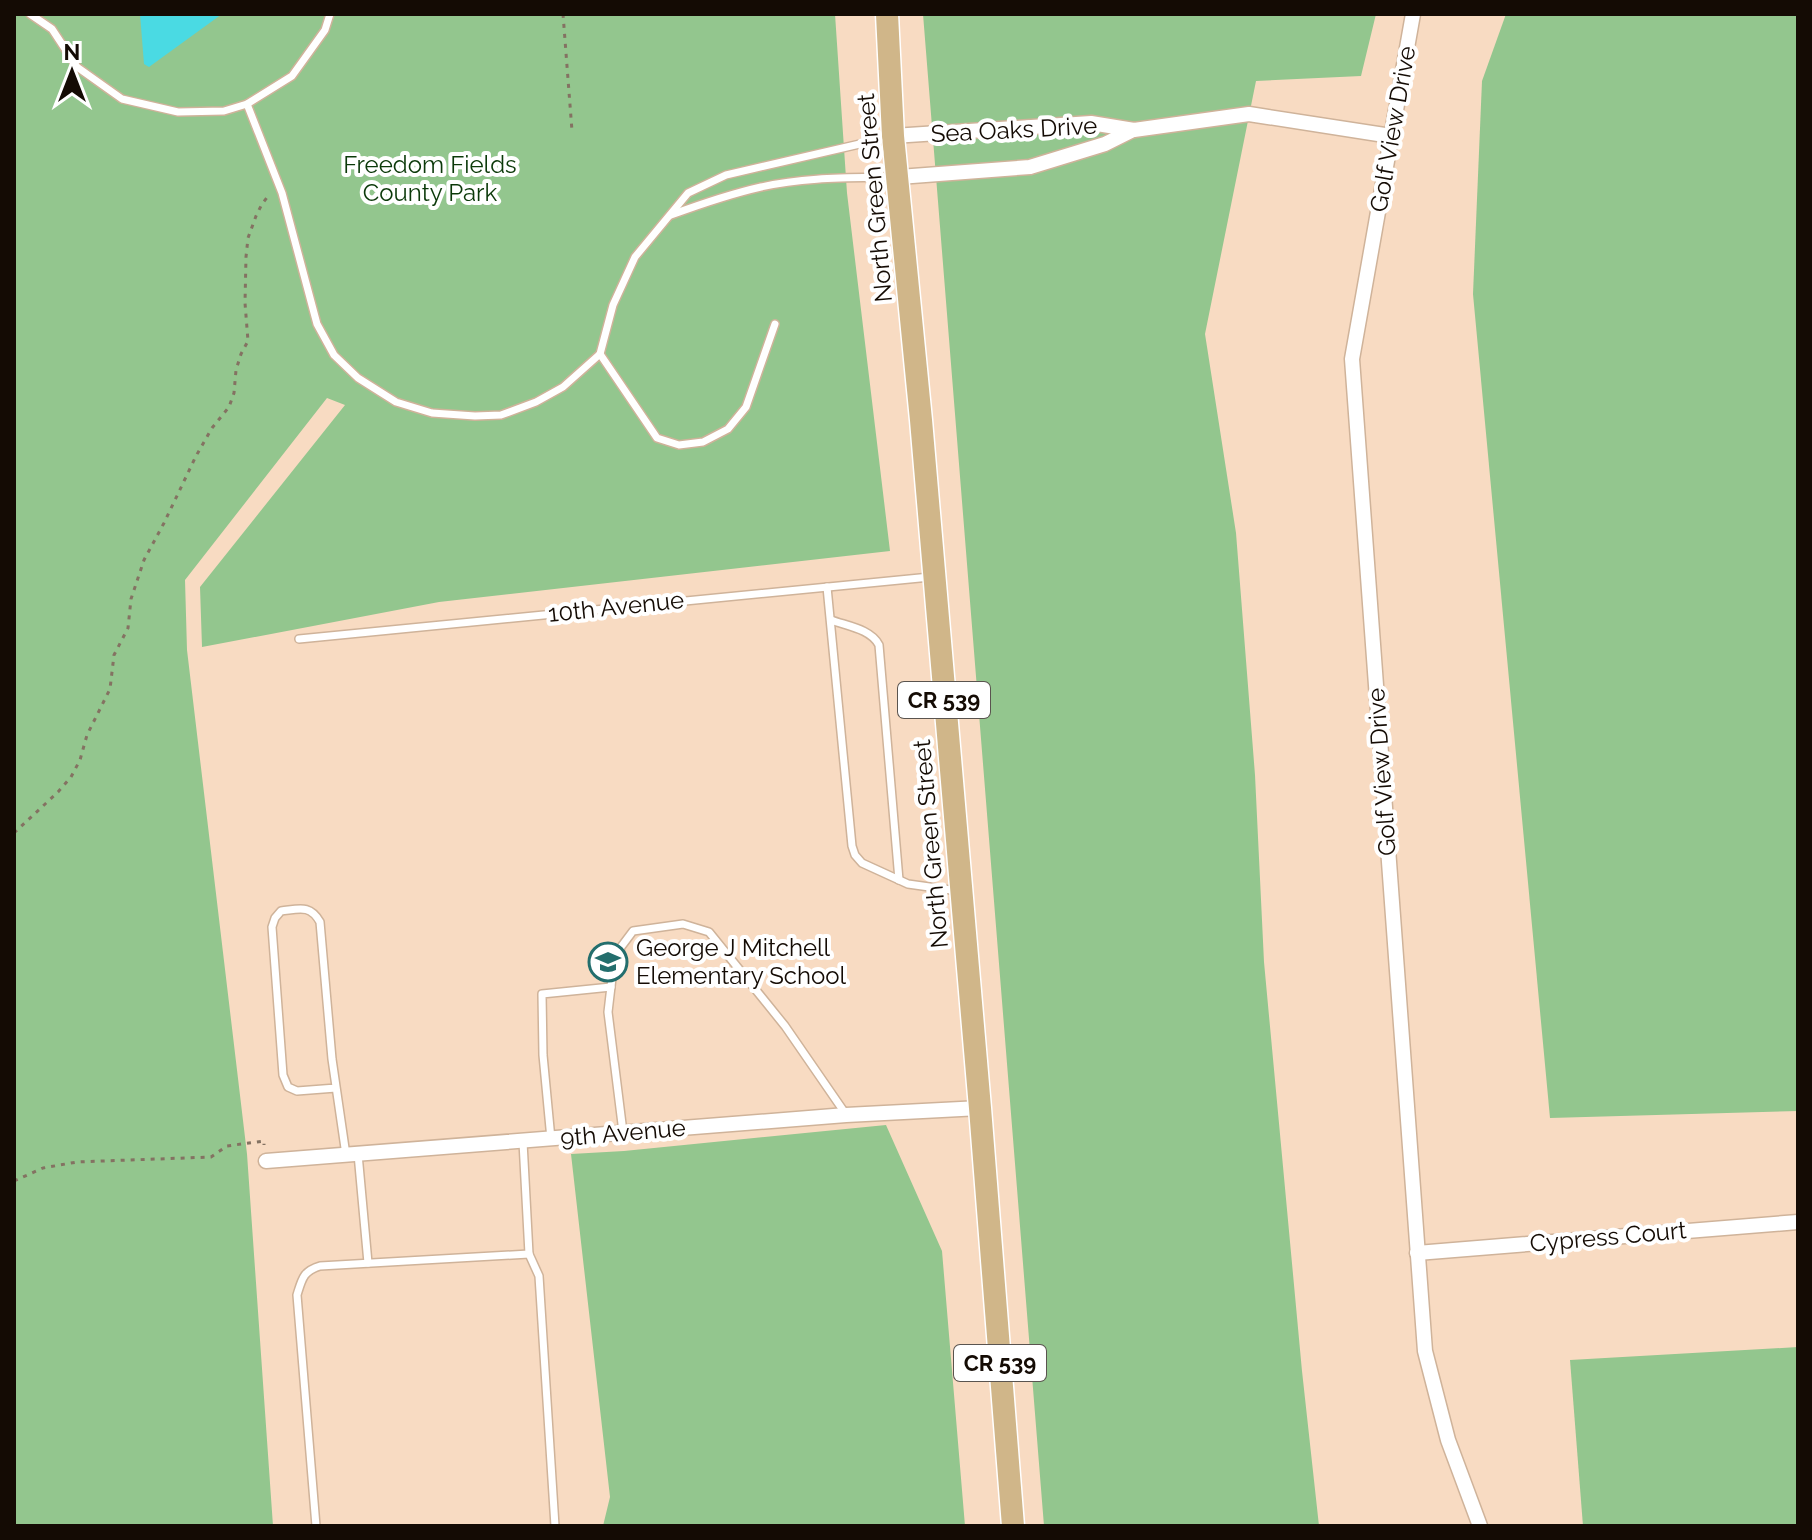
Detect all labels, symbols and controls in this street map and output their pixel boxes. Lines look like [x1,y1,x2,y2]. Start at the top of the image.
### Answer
north arrow [32,32,112,112]
text: N [64,39,80,65]
street label: Golf View Drive [1364,44,1421,214]
street label: North Green Street [851,93,898,304]
street label: Sea Oaks Drive [930,111,1098,148]
park label: Freedom Fields County Park [343,150,517,207]
street label: 10th Avenue [547,585,685,628]
road number: CR 539 [898,682,990,718]
street label: Golf View Drive [1361,687,1402,857]
street label: North Green Street [907,739,954,950]
place label: George J Mitchell Elementary School [636,933,847,990]
school or university icon: George J Mitchell Elementary School [587,941,629,983]
street label: 9th Avenue [559,1113,687,1152]
street label: Cypress Court [1528,1215,1688,1258]
road number: CR 539 [954,1345,1046,1381]

